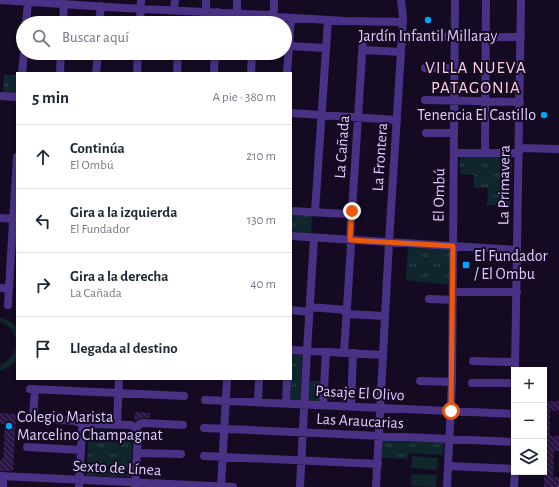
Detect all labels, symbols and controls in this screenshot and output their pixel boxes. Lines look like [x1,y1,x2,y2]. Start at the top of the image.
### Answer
marker: Jardín Infantil Millaray [423,15,433,25]
search box [16,16,292,60]
icon: search [30,27,52,49]
place label: Jardín Infantil Millaray [359,28,498,45]
text: Buscar aquí [62,30,129,45]
district label: VILLA NUEVA PATAGONIA [425,59,527,96]
text: 5 min [32,89,69,106]
text: A pie · 380 m [212,91,276,104]
place label: Tenencia El Castillo [417,107,536,123]
marker: Tenencia El Castillo [539,110,549,120]
street label: La Cañada [332,115,352,179]
street label: La Frontera [370,122,390,192]
text: Continúa [70,141,125,156]
street label: La Primavera [495,145,513,225]
icon: ahead [32,146,54,168]
text: 210 m [246,150,276,163]
text: El Ombú [70,159,114,172]
street label: El Ombú [431,168,447,222]
route end [343,202,361,220]
text: Gira a la izquierda [70,205,177,220]
icon: left [32,210,54,232]
text: 130 m [247,214,276,227]
text: El Fundador [70,223,130,236]
place label: El Fundador / El Ombu [474,248,548,282]
marker: El Fundador / El Ombu [461,260,471,270]
text: Gira a la derecha [70,269,169,284]
icon: right [32,274,54,296]
text: 40 m [250,278,276,291]
text: La Cañada [70,287,122,300]
icon: arrive [32,338,54,360]
text: Llegada al destino [70,341,178,356]
map controls [511,367,547,475]
button: + [511,367,547,403]
street label: Pasaje El Olivo [315,383,405,404]
route start [442,402,460,420]
button: − [511,403,547,439]
place label: Colegio Marista Marcelino Champagnat [17,409,163,443]
street label: Las Araucarias [316,411,404,431]
marker: Colegio Marista Marcelino Champagnat [4,421,14,431]
button: layers [511,439,547,475]
street label: Sexto de Línea [72,458,162,478]

